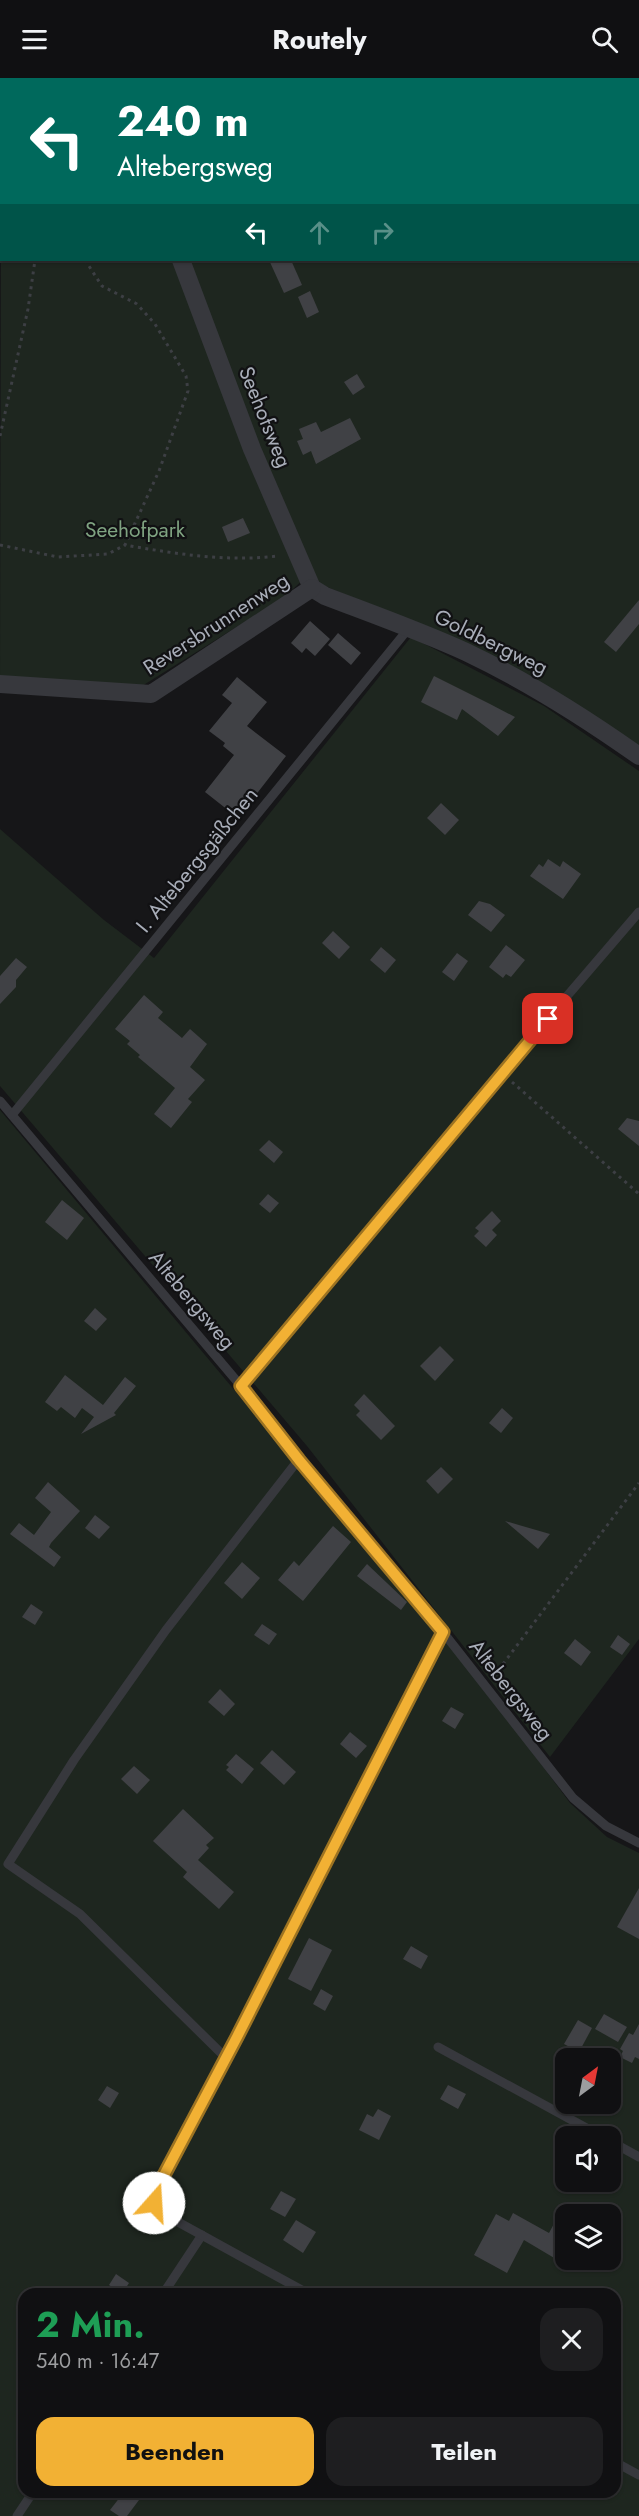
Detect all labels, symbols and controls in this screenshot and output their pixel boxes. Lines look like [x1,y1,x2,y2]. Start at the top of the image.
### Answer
text: Routely [272,20,367,59]
icon: menu [18,23,51,56]
icon: search [588,23,621,56]
text: 240 m [117,91,249,152]
icon: left [18,102,96,180]
text: Altebergsweg [117,147,273,186]
icon: left [240,216,273,249]
icon: ahead [303,216,336,249]
icon: right [366,216,399,249]
street label: Seehofsweg [231,362,299,472]
park label: Seehofpark [85,515,186,545]
street label: Reversbrunnenweg [137,566,295,682]
street label: Goldbergweg [429,602,553,682]
street label: I. Altebergsgäßchen [129,781,265,939]
pin [522,993,573,1044]
icon: arrive [531,1002,564,1035]
street label: Altebergsweg [142,1244,242,1356]
street label: Altebergsweg [462,1633,560,1747]
north arrow [555,2048,621,2114]
map controls [555,2048,621,2270]
button: sound [555,2126,621,2192]
position arrow [122,2171,186,2235]
button: layers [555,2204,621,2270]
text: 2 Min. [36,2298,145,2350]
button: close [540,2308,603,2371]
text: 540 m · 16:47 [36,2347,159,2376]
button: Beenden [36,2417,314,2486]
button: Teilen [326,2417,603,2486]

